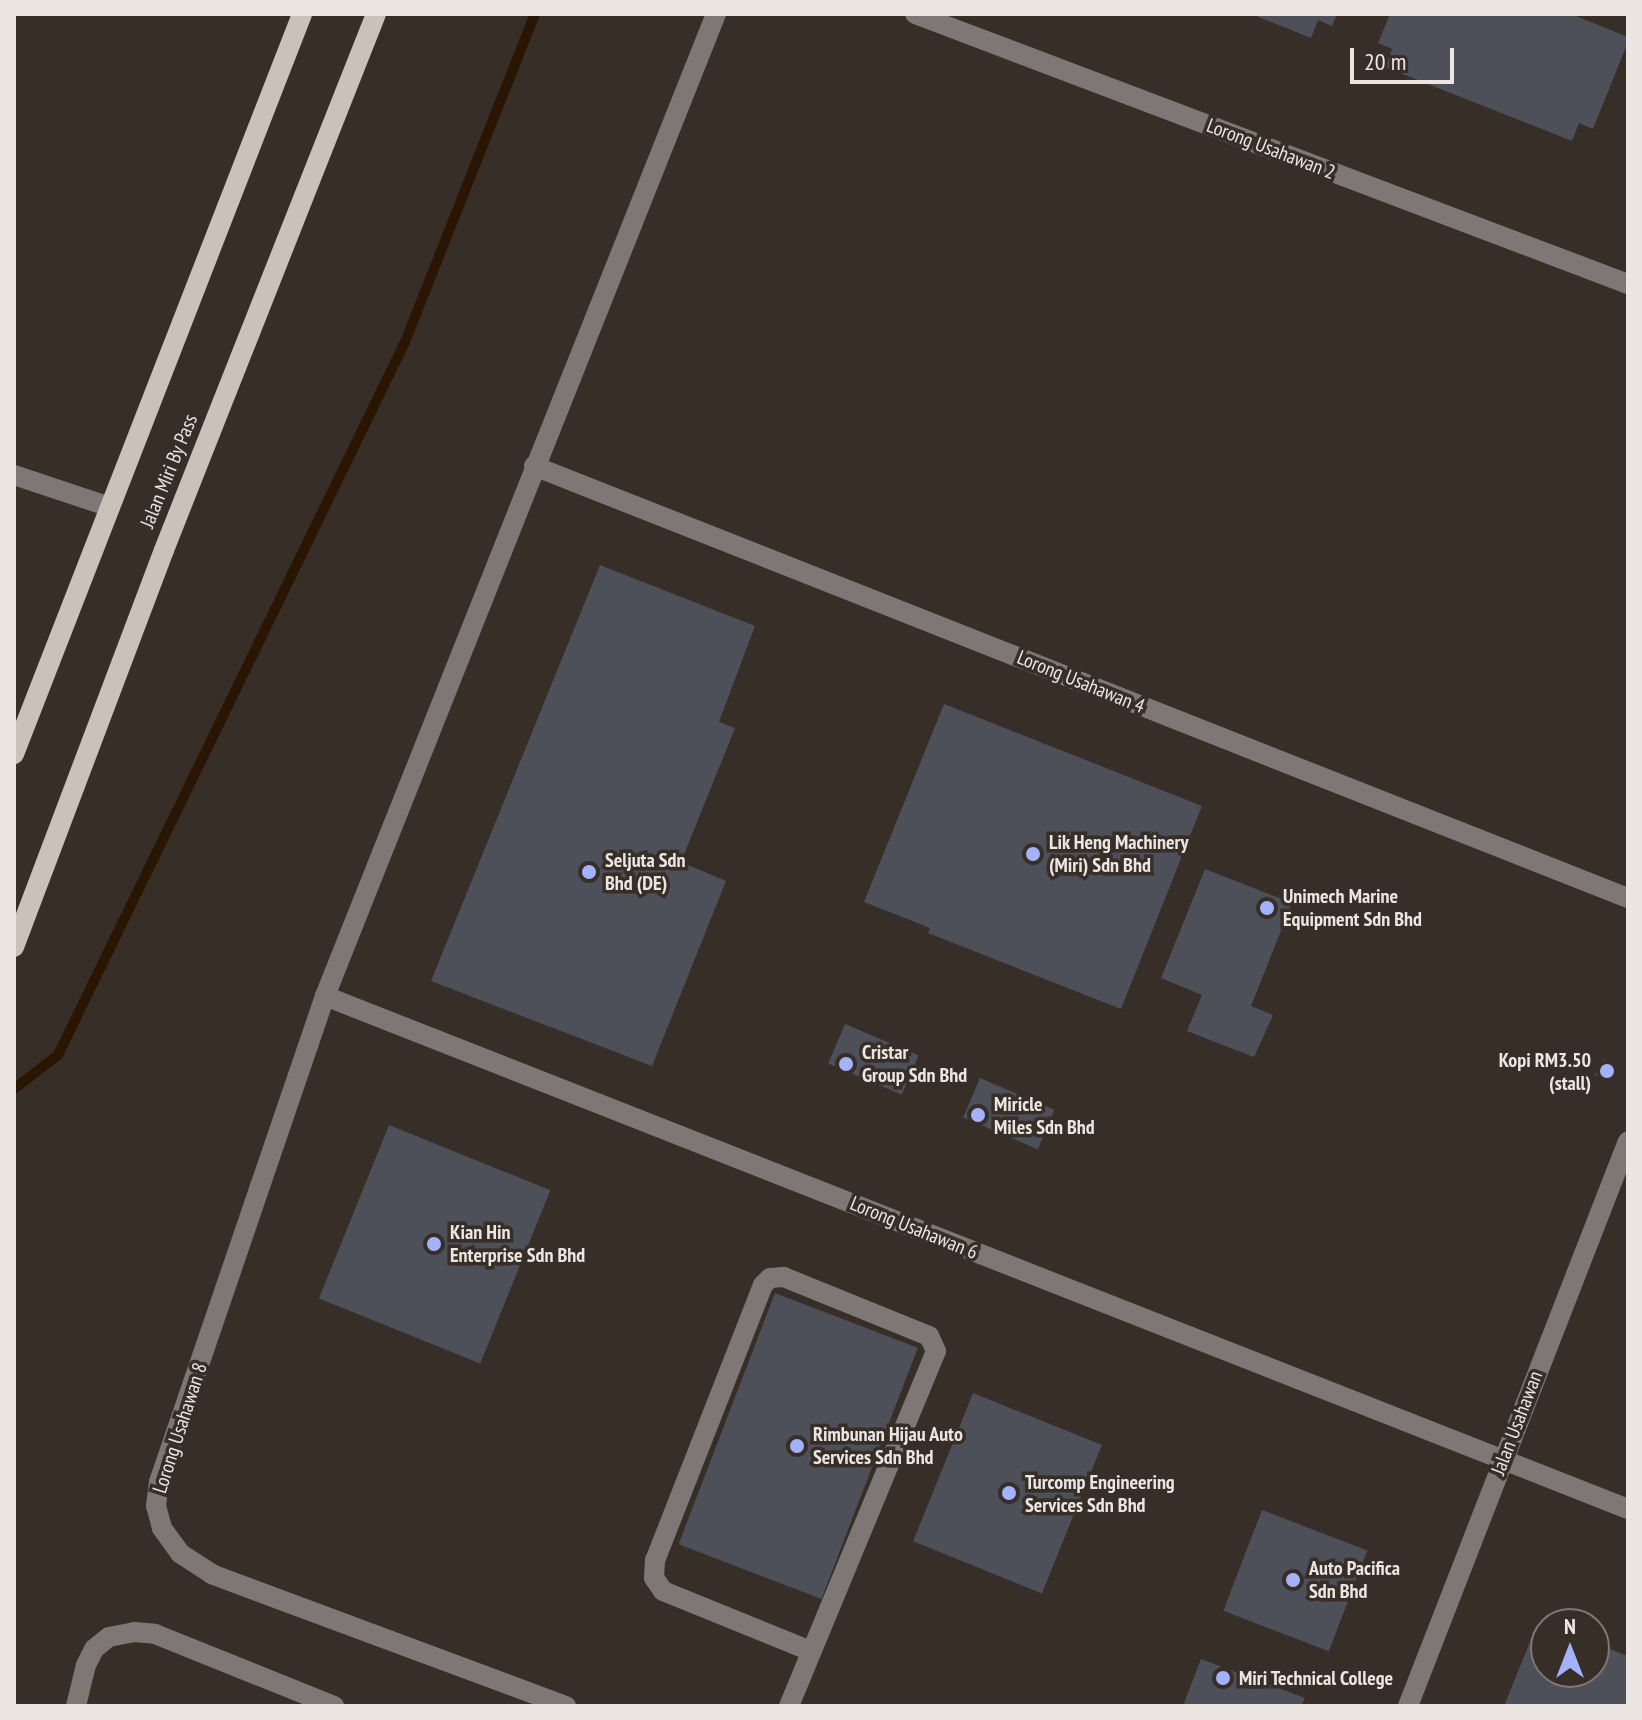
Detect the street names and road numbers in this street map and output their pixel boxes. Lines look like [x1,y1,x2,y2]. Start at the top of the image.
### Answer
street label: Lorong Usahawan 2 [1203,113,1339,185]
street label: Jalan Miri By Pass [135,410,203,532]
street label: Lorong Usahawan 4 [1014,645,1148,719]
street label: Lorong Usahawan 6 [847,1191,981,1265]
street label: Lorong Usahawan 8 [148,1360,212,1496]
street label: Jalan Usahawan [1486,1368,1548,1478]

